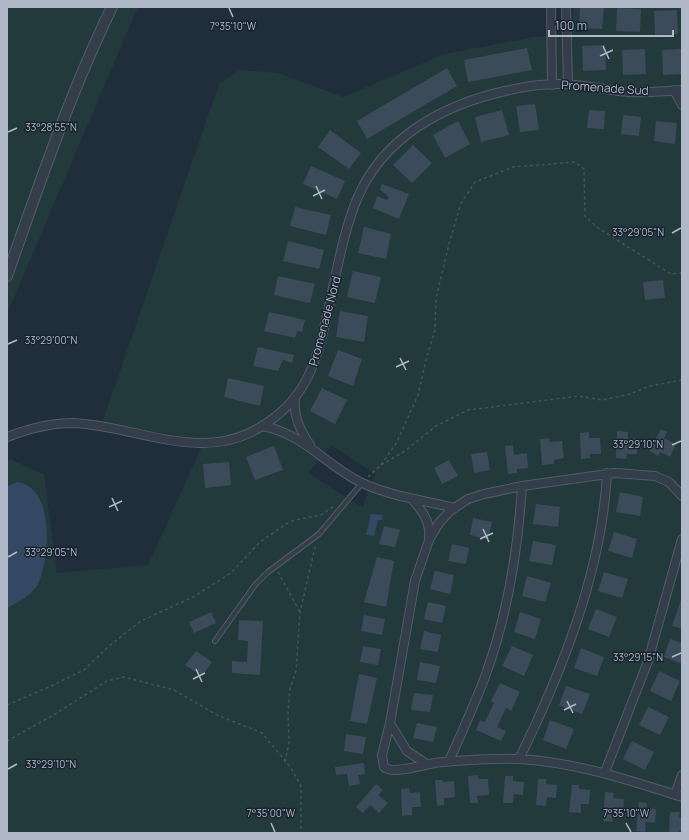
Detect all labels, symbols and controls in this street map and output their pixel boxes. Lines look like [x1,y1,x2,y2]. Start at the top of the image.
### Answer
scale bar [549,12,673,38]
text: 100 m [555,17,587,34]
text: 7°35'10"W [210,19,257,33]
street label: Promenade Sud [561,76,649,99]
text: 33°28'55"N [25,120,77,134]
text: 33°29'05"N [612,225,664,239]
street label: Promenade Nord [304,274,345,368]
text: 33°29'00"N [25,333,77,347]
text: 33°29'10"N [613,437,663,451]
text: 33°29'05"N [25,545,77,559]
text: 33°29'15"N [613,650,663,664]
text: 33°29'10"N [26,757,76,771]
text: 7°35'00"W [247,806,296,820]
text: 7°35'10"W [603,806,650,820]

